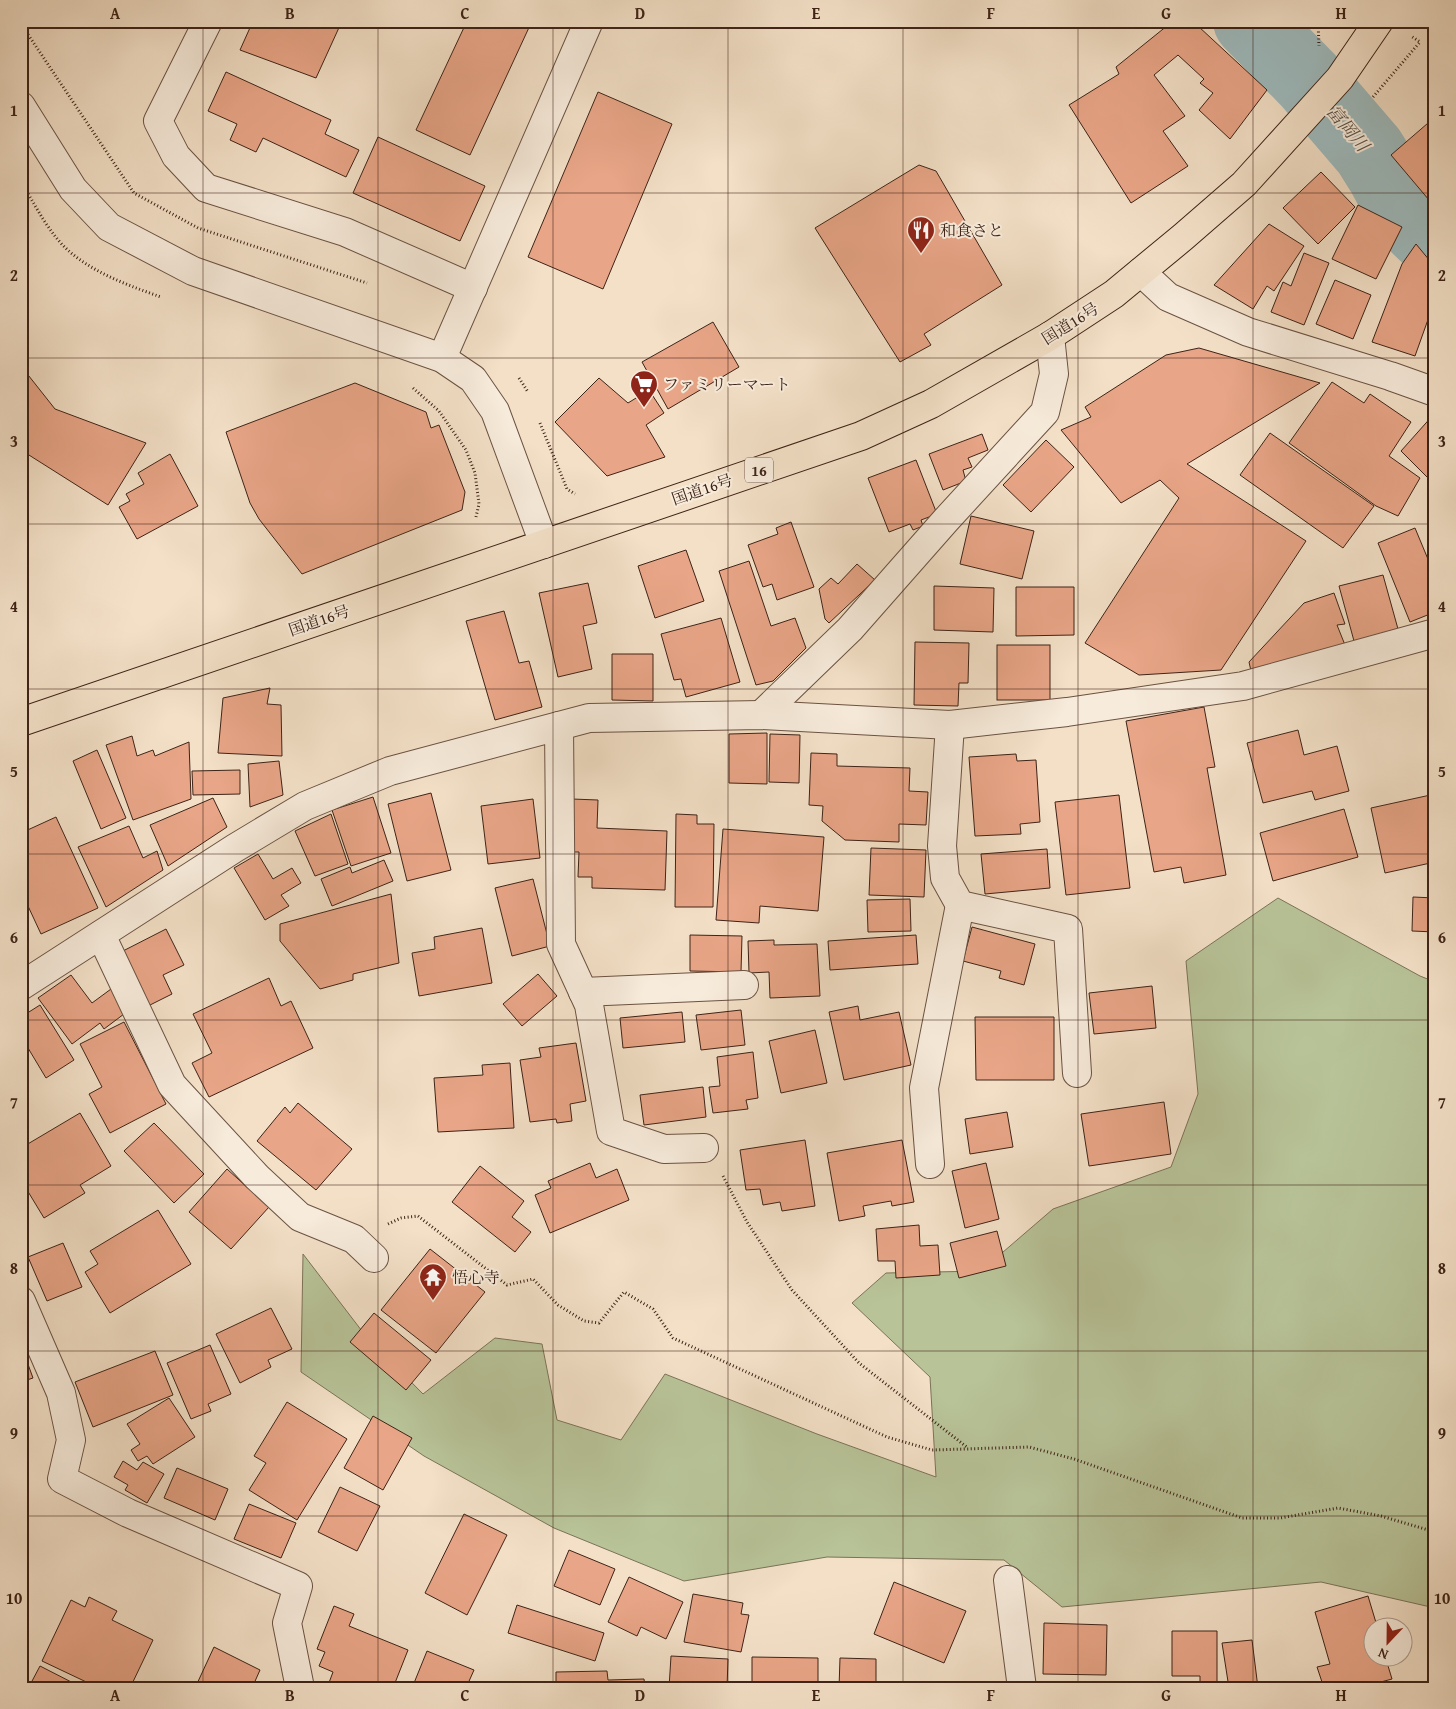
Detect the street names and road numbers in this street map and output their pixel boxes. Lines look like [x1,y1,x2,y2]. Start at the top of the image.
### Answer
street label: 国道16号 [1037,296,1103,350]
road number: 16 [745,458,773,482]
street label: 国道16号 [668,467,736,511]
street label: 国道16号 [285,598,353,642]

